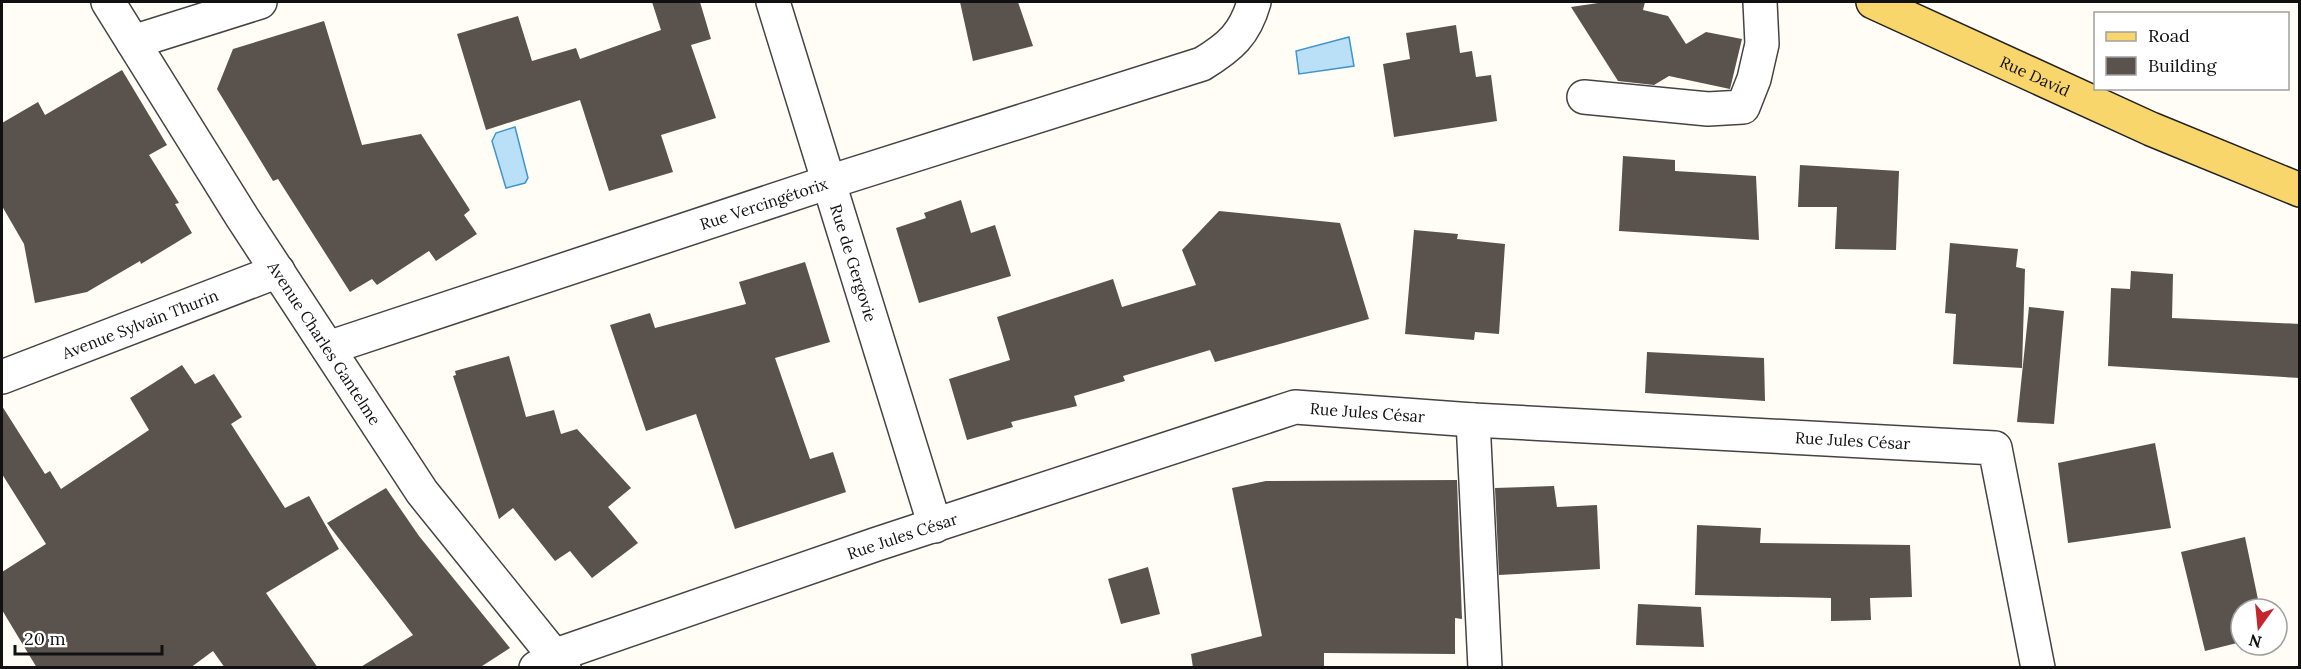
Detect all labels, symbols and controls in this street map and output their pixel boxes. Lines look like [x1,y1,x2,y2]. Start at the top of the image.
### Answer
legend [2094,12,2289,90]
text: Road [2148,24,2190,47]
street label: Rue David [1997,51,2073,101]
text: Building [2148,54,2218,77]
street label: Rue Vercingétorix [697,173,831,234]
street label: Rue de Gergovie [826,202,881,324]
street label: Avenue Charles Gantelme [263,257,385,429]
street label: Avenue Sylvain Thurin [58,285,221,363]
street label: Rue Jules César [1309,398,1426,426]
street label: Rue Jules César [1795,427,1911,453]
street label: Rue Jules César [844,508,960,564]
north arrow [2229,597,2289,657]
scale bar [15,618,162,656]
text: 20 m [24,627,66,650]
text: N [2247,630,2264,653]

